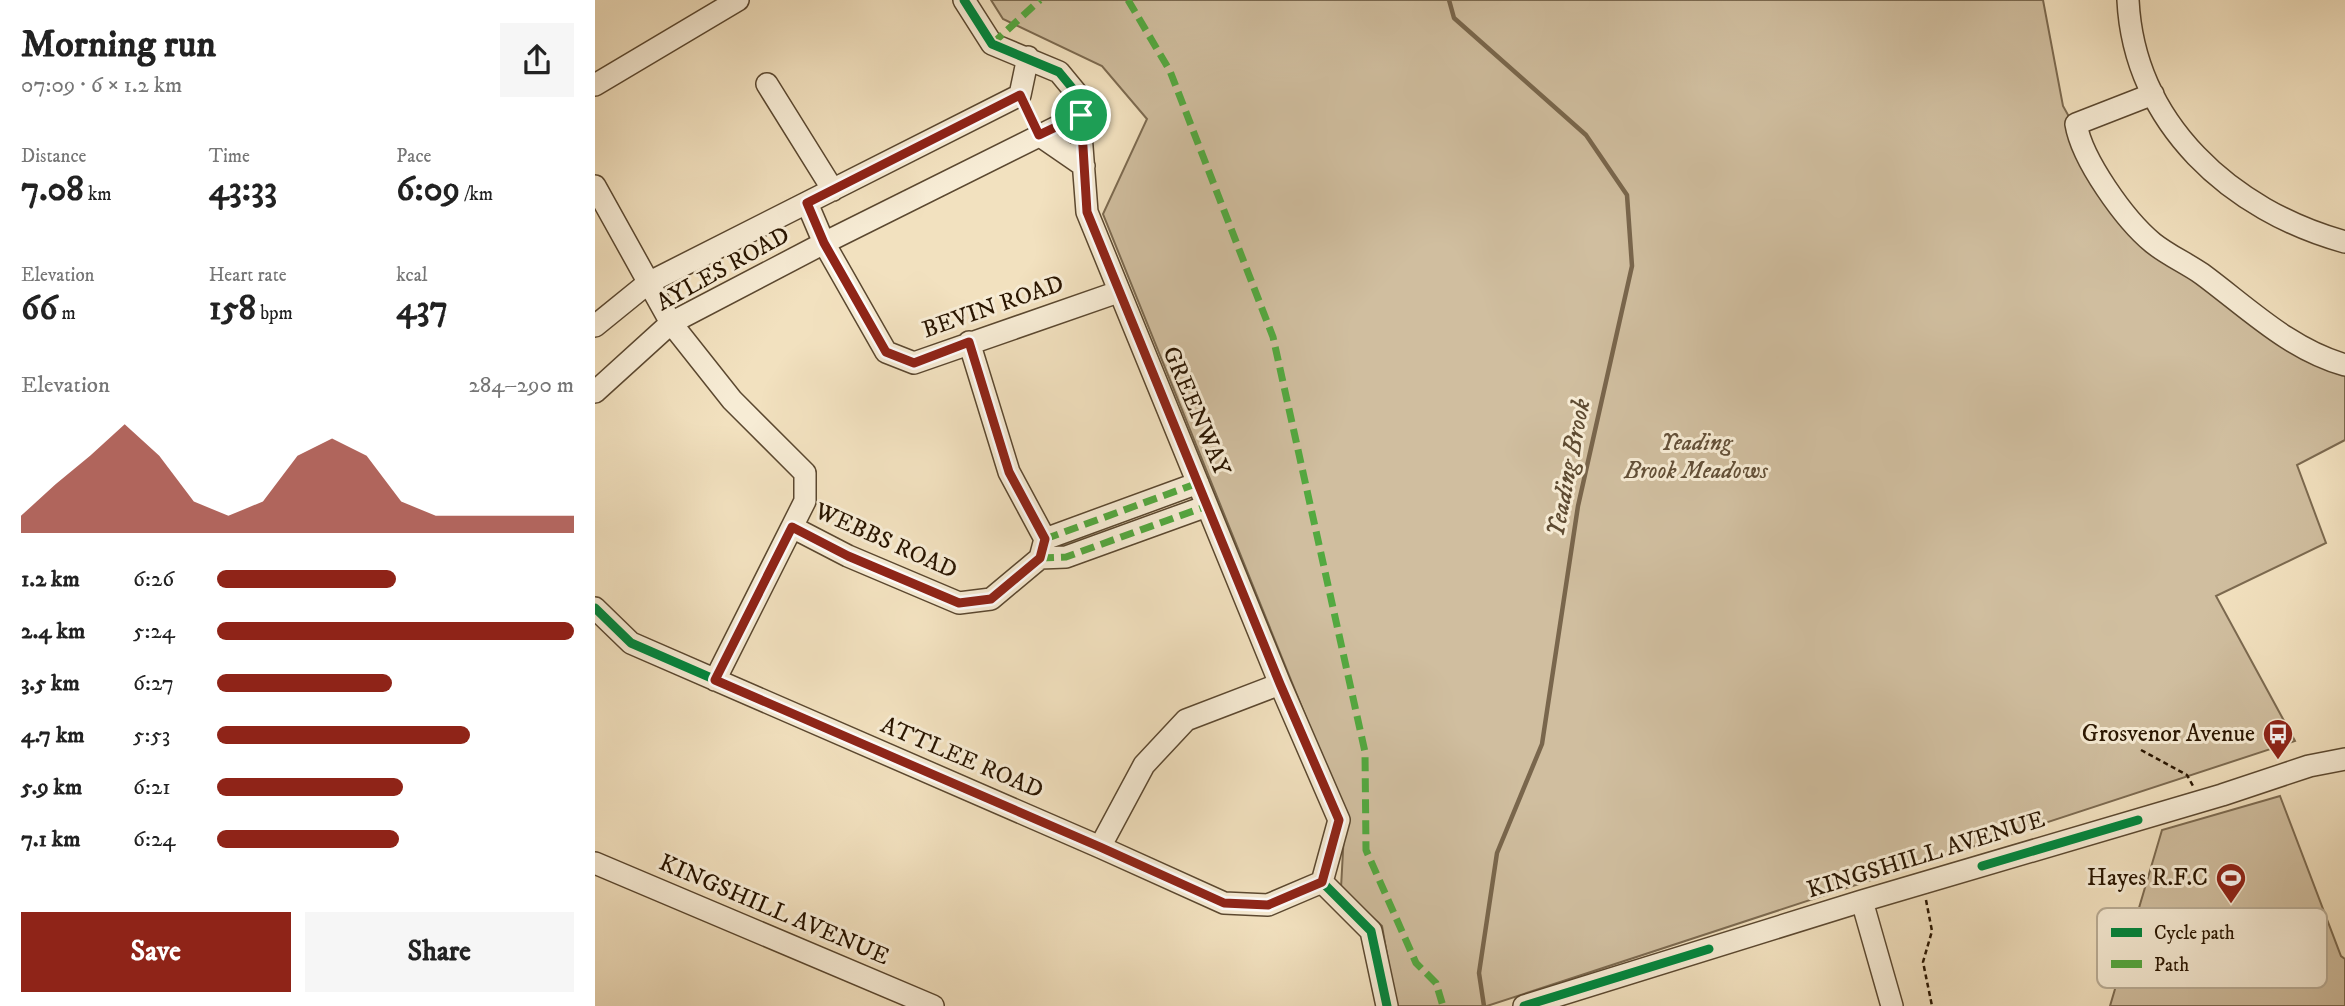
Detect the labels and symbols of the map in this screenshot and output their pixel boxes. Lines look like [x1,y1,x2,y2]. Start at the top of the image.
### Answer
pin [1051,85,1111,145]
street label: AYLES ROAD [651,220,795,318]
street label: BEVIN ROAD [918,269,1068,345]
street label: GREENWAY [1155,342,1237,481]
water label: Yeading Brook [1539,396,1599,540]
park label: Yeading Brook Meadows [1623,428,1768,486]
street label: WEBBS ROAD [809,496,962,586]
street label: ATTLEE ROAD [876,710,1048,806]
bus stop icon: Grosvenor Avenue [2261,717,2295,761]
place label: Grosvenor Avenue [2082,719,2255,749]
street label: KINGSHILL AVENUE [1803,804,2049,906]
street label: KINGSHILL AVENUE [654,848,894,972]
sports icon: Hayes R.F.C [2214,861,2248,905]
place label: Hayes R.F.C [2087,863,2208,893]
legend [2097,908,2327,988]
text: Cycle path [2154,922,2235,945]
text: Path [2154,954,2189,977]

